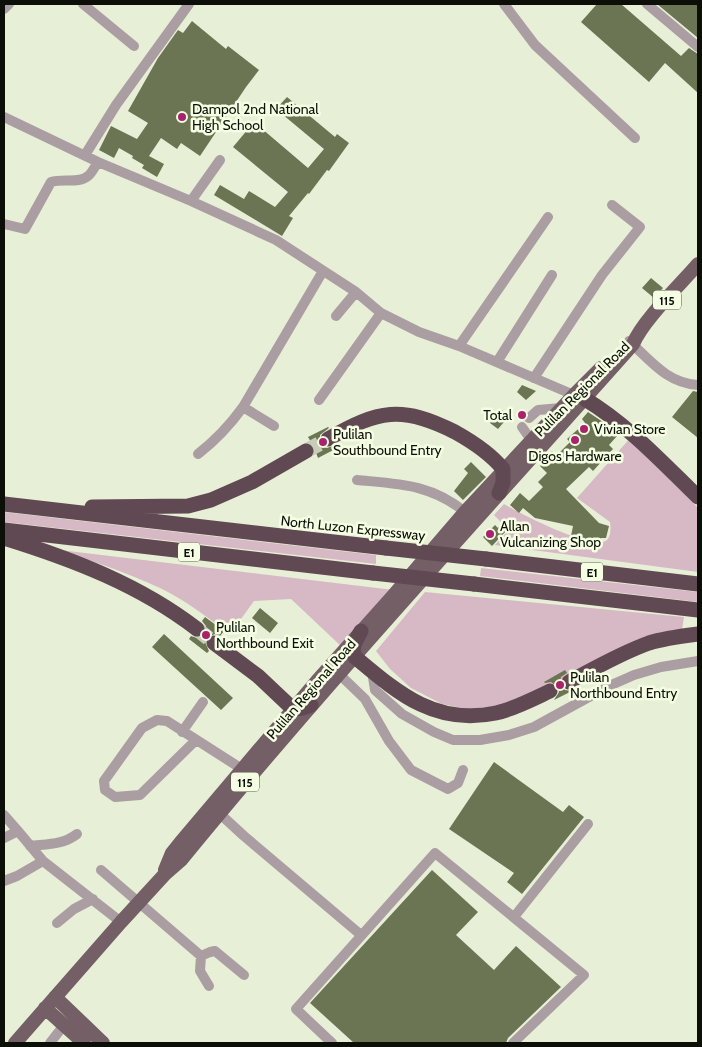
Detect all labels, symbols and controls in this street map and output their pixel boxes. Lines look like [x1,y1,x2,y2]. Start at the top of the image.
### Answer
place label: Dampol 2nd National High School [192,100,319,134]
marker: Dampol 2nd National High School [176,111,188,123]
road number: 115 [653,290,681,310]
street label: Pulilan Regional Road [531,338,633,440]
place label: Total [483,406,513,424]
marker: Total [516,409,528,421]
place label: Vivian Store [594,420,665,438]
marker: Vivian Store [578,423,590,435]
place label: Pulilan Southbound Entry [333,425,442,459]
marker: Digos Hardware [569,434,581,446]
marker: Pulilan Southbound Entry [317,436,329,448]
place label: Digos Hardware [528,447,622,465]
street label: North Luzon Expressway [280,511,426,545]
place label: Allan Vulcanizing Shop [500,517,601,551]
marker: Allan Vulcanizing Shop [484,528,496,540]
road number: E1 [178,542,200,562]
road number: E1 [581,562,603,582]
place label: Pulilan Northbound Exit [216,618,314,652]
marker: Pulilan Northbound Exit [200,629,212,641]
street label: Pulilan Regional Road [262,635,360,743]
place label: Pulilan Northbound Entry [570,668,677,702]
marker: Pulilan Northbound Entry [554,679,566,691]
road number: 115 [231,772,259,792]

